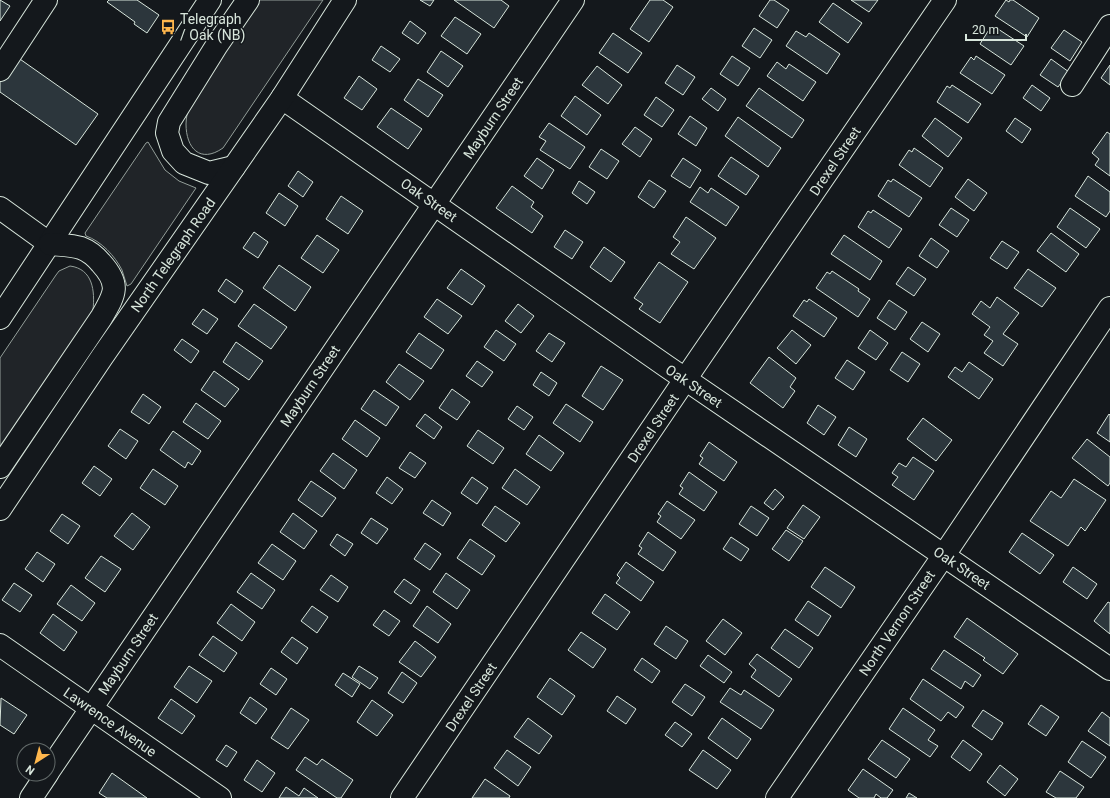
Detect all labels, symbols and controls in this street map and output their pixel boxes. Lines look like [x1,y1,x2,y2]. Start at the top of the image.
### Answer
place label: Telegraph / Oak (NB) [180,11,245,44]
scale bar [966,16,1026,42]
bus stop icon: Telegraph / Oak (NB) [159,18,177,36]
text: 20 m [972,23,999,37]
street label: Mayburn Street [460,74,526,162]
street label: Drexel Street [806,123,864,198]
street label: Oak Street [398,175,460,225]
street label: North Telegraph Road [128,195,218,315]
street label: Mayburn Street [277,342,343,430]
street label: Oak Street [663,361,726,411]
street label: Drexel Street [624,390,682,465]
street label: Oak Street [931,543,994,593]
street label: North Vernon Street [856,567,938,679]
street label: Mayburn Street [95,610,161,698]
street label: Drexel Street [442,659,500,734]
street label: Lawrence Avenue [61,684,159,760]
north arrow [16,742,56,782]
text: N [23,762,37,777]

